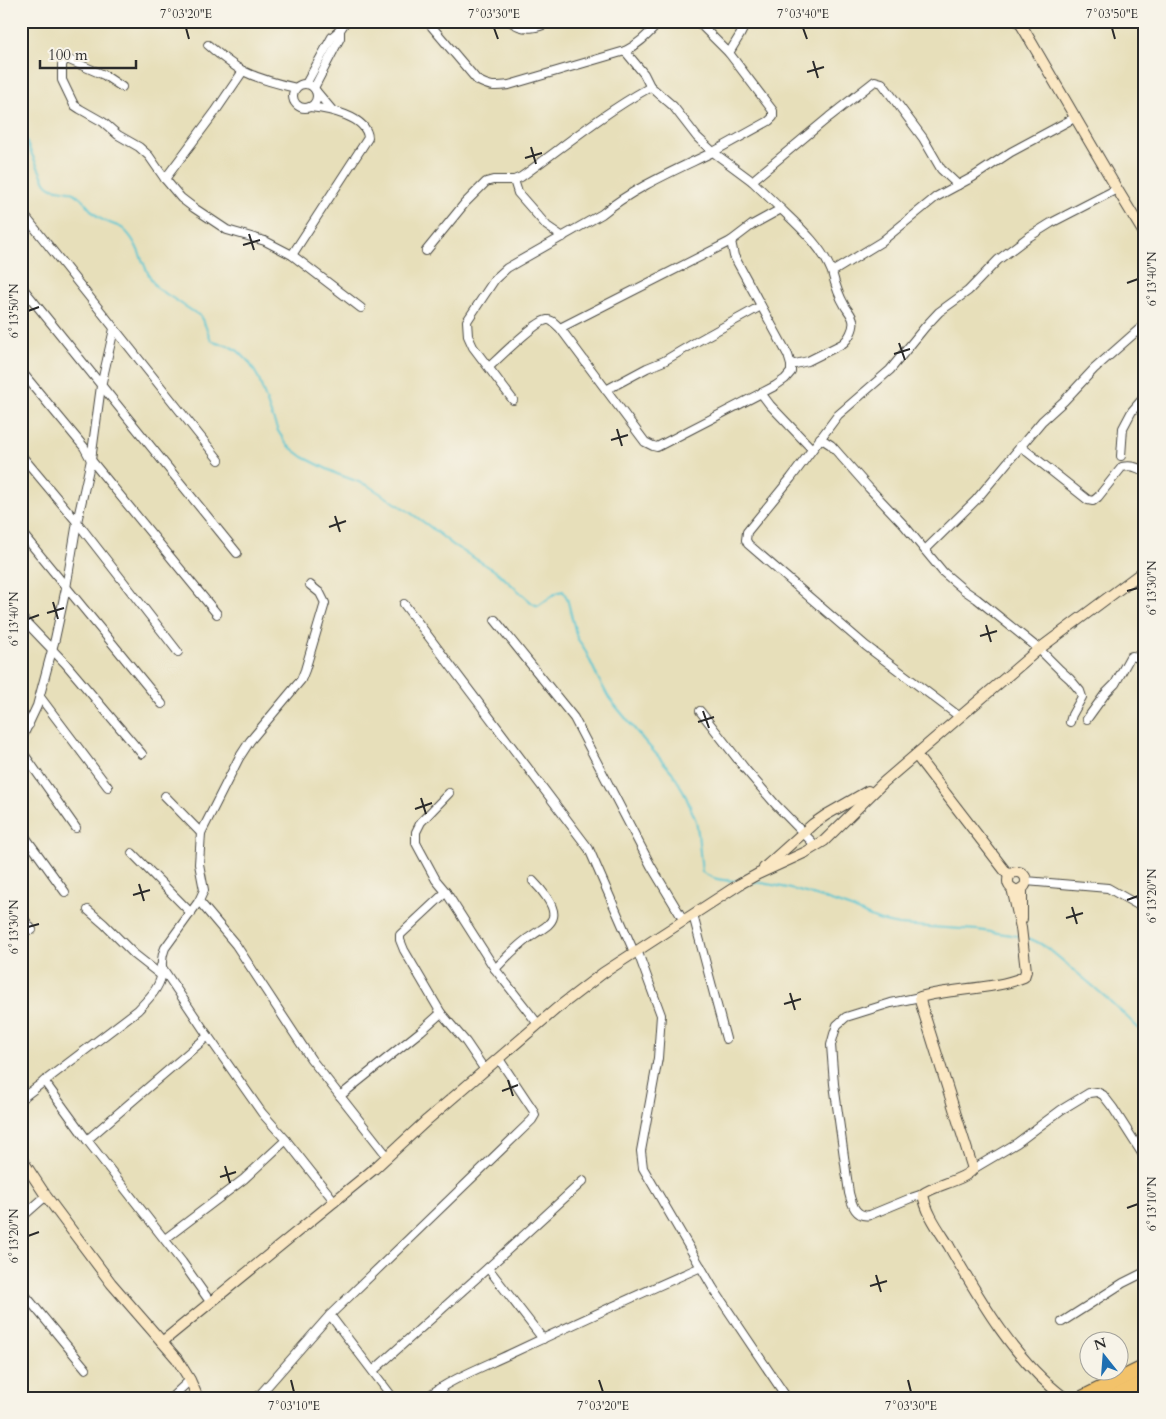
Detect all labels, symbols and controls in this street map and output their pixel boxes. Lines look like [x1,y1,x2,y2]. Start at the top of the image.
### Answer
text: 7°03'20"E [160,6,212,22]
text: 7°03'30"E [468,6,520,22]
text: 7°03'40"E [777,6,829,22]
text: 7°03'50"E [1086,6,1138,22]
scale bar [40,38,136,70]
text: 100 m [48,45,88,65]
text: 6°13'40"N [1144,251,1160,306]
text: 6°13'50"N [6,283,22,338]
text: 6°13'30"N [1144,560,1160,615]
text: 6°13'40"N [6,591,22,646]
text: 6°13'20"N [1144,868,1160,923]
text: 6°13'30"N [6,899,22,954]
text: 6°13'10"N [1144,1176,1160,1231]
text: 6°13'20"N [6,1208,22,1263]
north arrow [1078,1332,1128,1382]
text: N [1092,1333,1109,1355]
text: 7°03'10"E [268,1398,320,1414]
text: 7°03'20"E [577,1398,629,1414]
text: 7°03'30"E [885,1398,937,1414]

